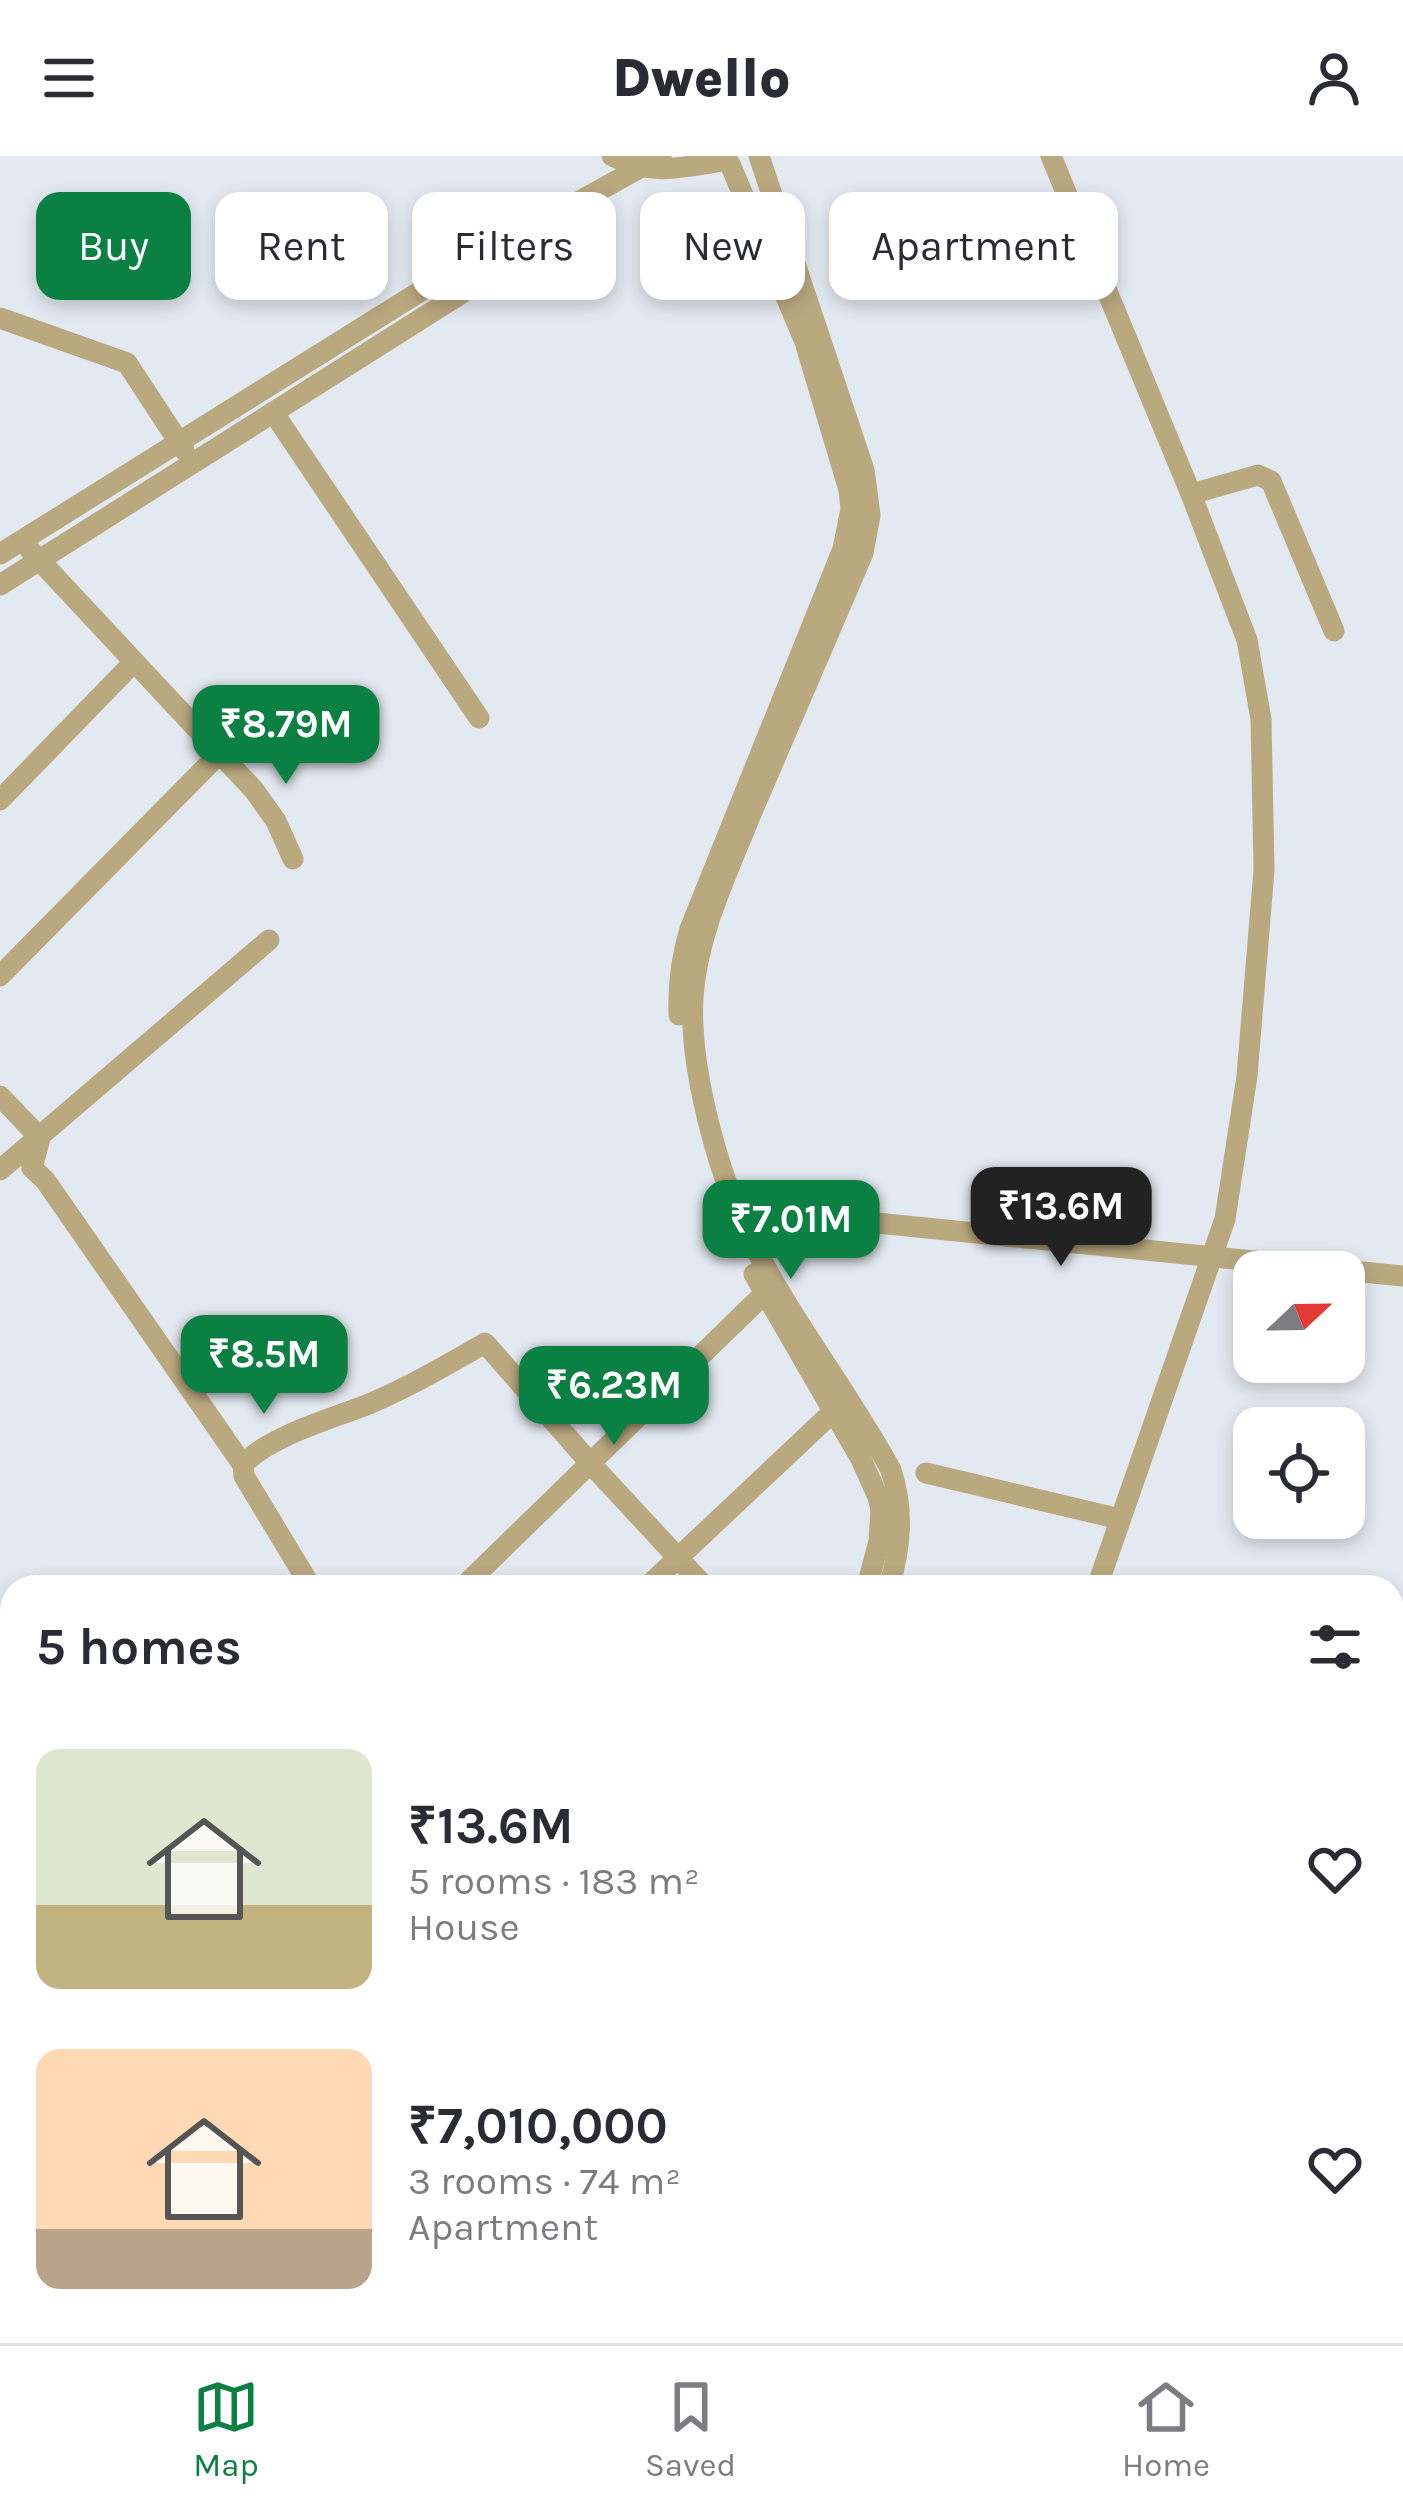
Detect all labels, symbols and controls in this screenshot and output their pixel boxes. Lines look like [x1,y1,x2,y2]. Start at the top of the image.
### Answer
icon: menu [36,45,102,111]
icon: person [1301,45,1367,111]
text: Dwello [612,46,791,110]
chip: Buy [36,192,191,300]
chip: Rent [215,192,388,300]
chip: Filters [412,192,616,300]
chip: New [640,192,805,300]
chip: Apartment [829,192,1118,300]
pin: ₹8.79M [188,685,384,787]
text: ₹8.79M [219,701,353,747]
pin: ₹13.6M [963,1167,1159,1269]
pin: ₹7.01M [693,1180,889,1282]
text: ₹13.6M [998,1183,1124,1229]
text: ₹7.01M [730,1196,852,1242]
north arrow [1233,1251,1365,1383]
map controls [1233,1251,1365,1539]
pin: ₹8.5M [180,1315,348,1417]
text: ₹8.5M [208,1331,320,1377]
pin: ₹6.23M [516,1346,712,1448]
text: ₹6.23M [546,1362,682,1408]
button: locate [1233,1407,1365,1539]
icon: filters [1302,1614,1368,1680]
text: 5 homes [36,1617,242,1677]
text: ₹13.6M [408,1796,574,1856]
icon: home [132,1797,276,1941]
icon: heart [1302,1836,1368,1902]
text: 5 rooms · 183 m² [408,1858,700,1904]
text: House [408,1904,520,1950]
text: ₹7,010,000 [408,2096,668,2156]
icon: home [132,2097,276,2241]
icon: heart [1302,2136,1368,2202]
text: 3 rooms · 74 m² [408,2158,681,2204]
text: Apartment [408,2204,598,2250]
tab: Map [193,2374,259,2484]
tab: Saved [645,2374,736,2484]
tab: Home [1122,2374,1210,2484]

